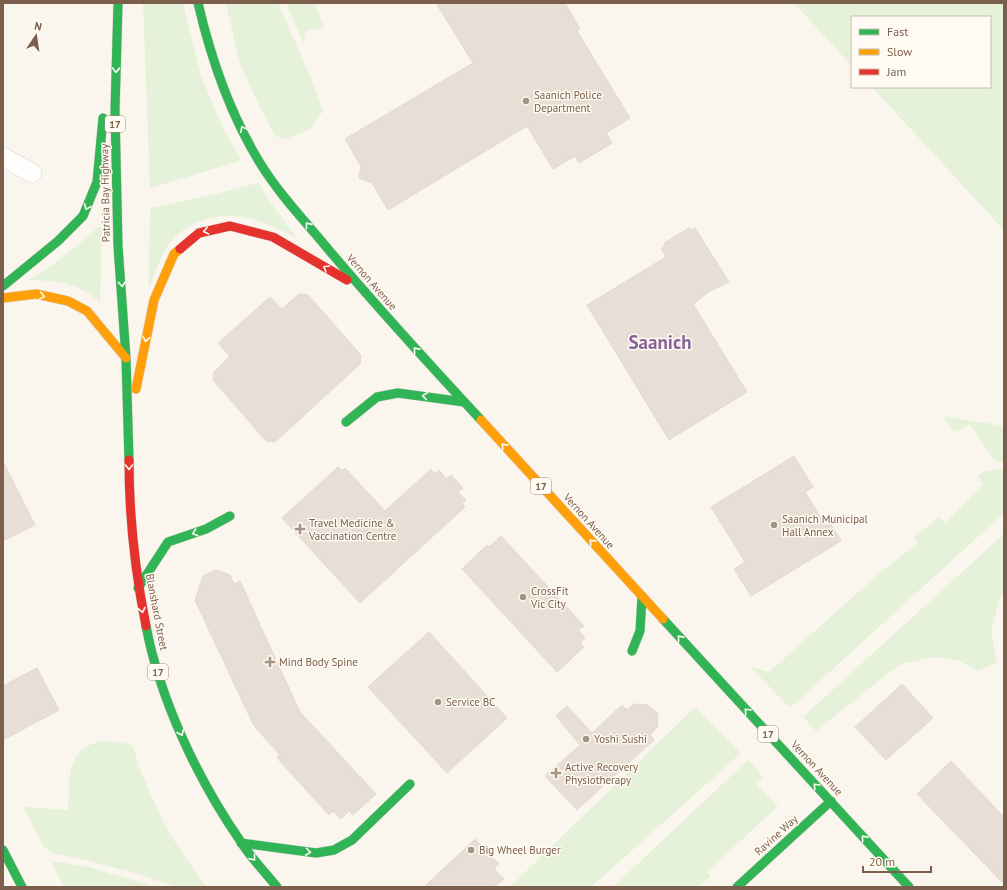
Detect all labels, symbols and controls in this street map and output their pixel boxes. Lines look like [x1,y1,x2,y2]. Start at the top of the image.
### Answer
north arrow [16,16,56,56]
legend [851,16,991,88]
text: N [33,19,43,34]
text: Fast [887,24,908,39]
text: Slow [887,44,912,59]
text: Jam [886,64,906,79]
one-way arrow [112,67,121,73]
place label: Saanich Police Department [534,88,602,115]
marker: Saanich Police Department [521,96,531,106]
road number: 17 [105,116,125,132]
one-way arrow [240,126,247,133]
street label: Patricia Bay Highway [97,143,113,242]
one-way arrow [84,203,92,211]
one-way arrow [305,222,312,229]
one-way arrow [203,227,209,235]
street label: Vernon Avenue [343,250,400,313]
one-way arrow [323,265,330,272]
one-way arrow [117,281,126,287]
one-way arrow [39,291,45,300]
district label: Saanich [629,330,691,354]
one-way arrow [142,336,151,342]
one-way arrow [413,347,421,355]
one-way arrow [422,392,428,401]
one-way arrow [501,443,509,451]
one-way arrow [125,464,133,470]
road number: 17 [531,478,551,494]
street label: Vernon Avenue [560,490,618,552]
place label: Saanich Municipal Hall Annex [782,512,869,539]
place label: Travel Medicine & Vaccination Centre [308,516,397,543]
marker: Saanich Municipal Hall Annex [769,520,779,530]
marker: Travel Medicine & Vaccination Centre [294,523,306,535]
one-way arrow [191,528,198,537]
one-way arrow [589,539,597,547]
street label: Blanshard Street [143,572,171,652]
place label: CrossFit Vic City [530,584,569,611]
marker: CrossFit Vic City [518,592,528,602]
one-way arrow [138,607,146,613]
one-way arrow [678,635,685,642]
place label: Mind Body Spine [279,655,358,669]
marker: Mind Body Spine [264,656,276,668]
road number: 17 [148,664,168,680]
place label: Service BC [446,695,495,709]
marker: Service BC [433,697,443,707]
one-way arrow [744,708,752,716]
road number: 17 [758,726,778,742]
one-way arrow [176,729,184,737]
place label: Yoshi Sushi [594,732,647,746]
marker: Yoshi Sushi [581,734,591,744]
street label: Vernon Avenue [787,737,846,799]
place label: Active Recovery Physiotherapy [565,760,639,787]
marker: Active Recovery Physiotherapy [550,767,562,779]
one-way arrow [814,783,821,791]
street label: Ravine Way [751,811,801,858]
one-way arrow [862,835,869,842]
place label: Big Wheel Burger [479,843,561,857]
marker: Big Wheel Burger [466,845,476,855]
one-way arrow [304,847,311,856]
scale bar [863,848,931,874]
one-way arrow [249,853,256,860]
text: 20 m [869,854,895,869]

